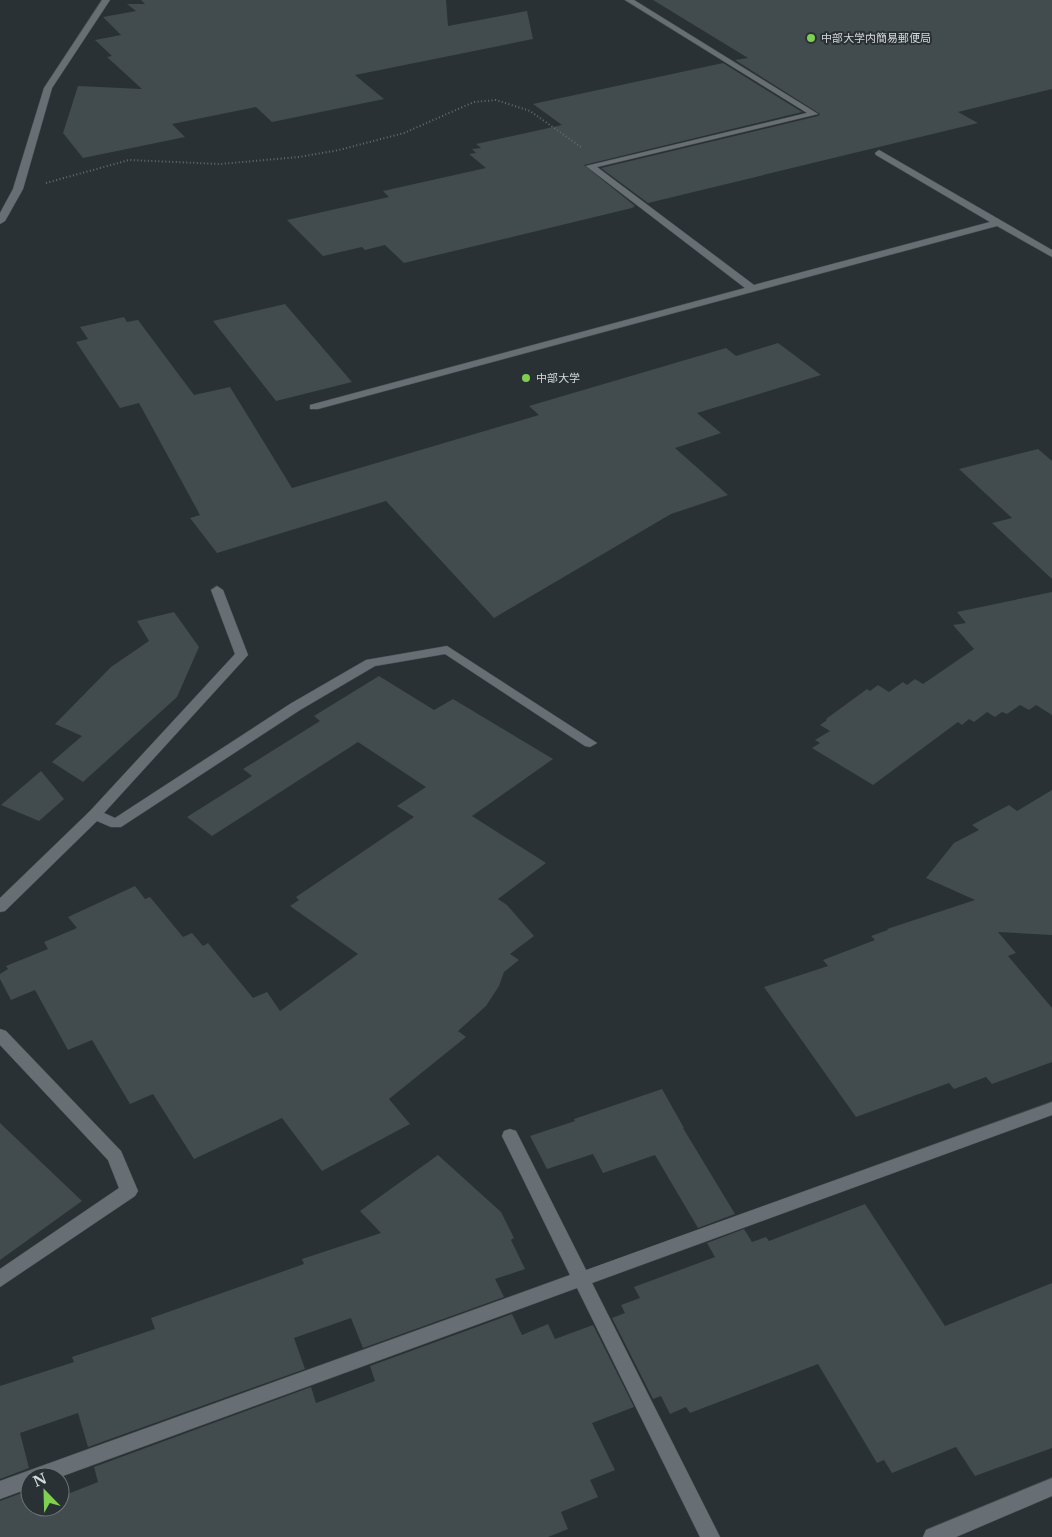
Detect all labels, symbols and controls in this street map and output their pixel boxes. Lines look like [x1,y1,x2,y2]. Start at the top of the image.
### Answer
place label: 中部大学内簡易郵便局 [821,31,931,45]
marker: 中部大学内簡易郵便局 [805,32,817,44]
place label: 中部大学 [536,371,580,385]
marker: 中部大学 [520,372,532,384]
north arrow [20,1467,70,1517]
text: N [30,1469,49,1491]

